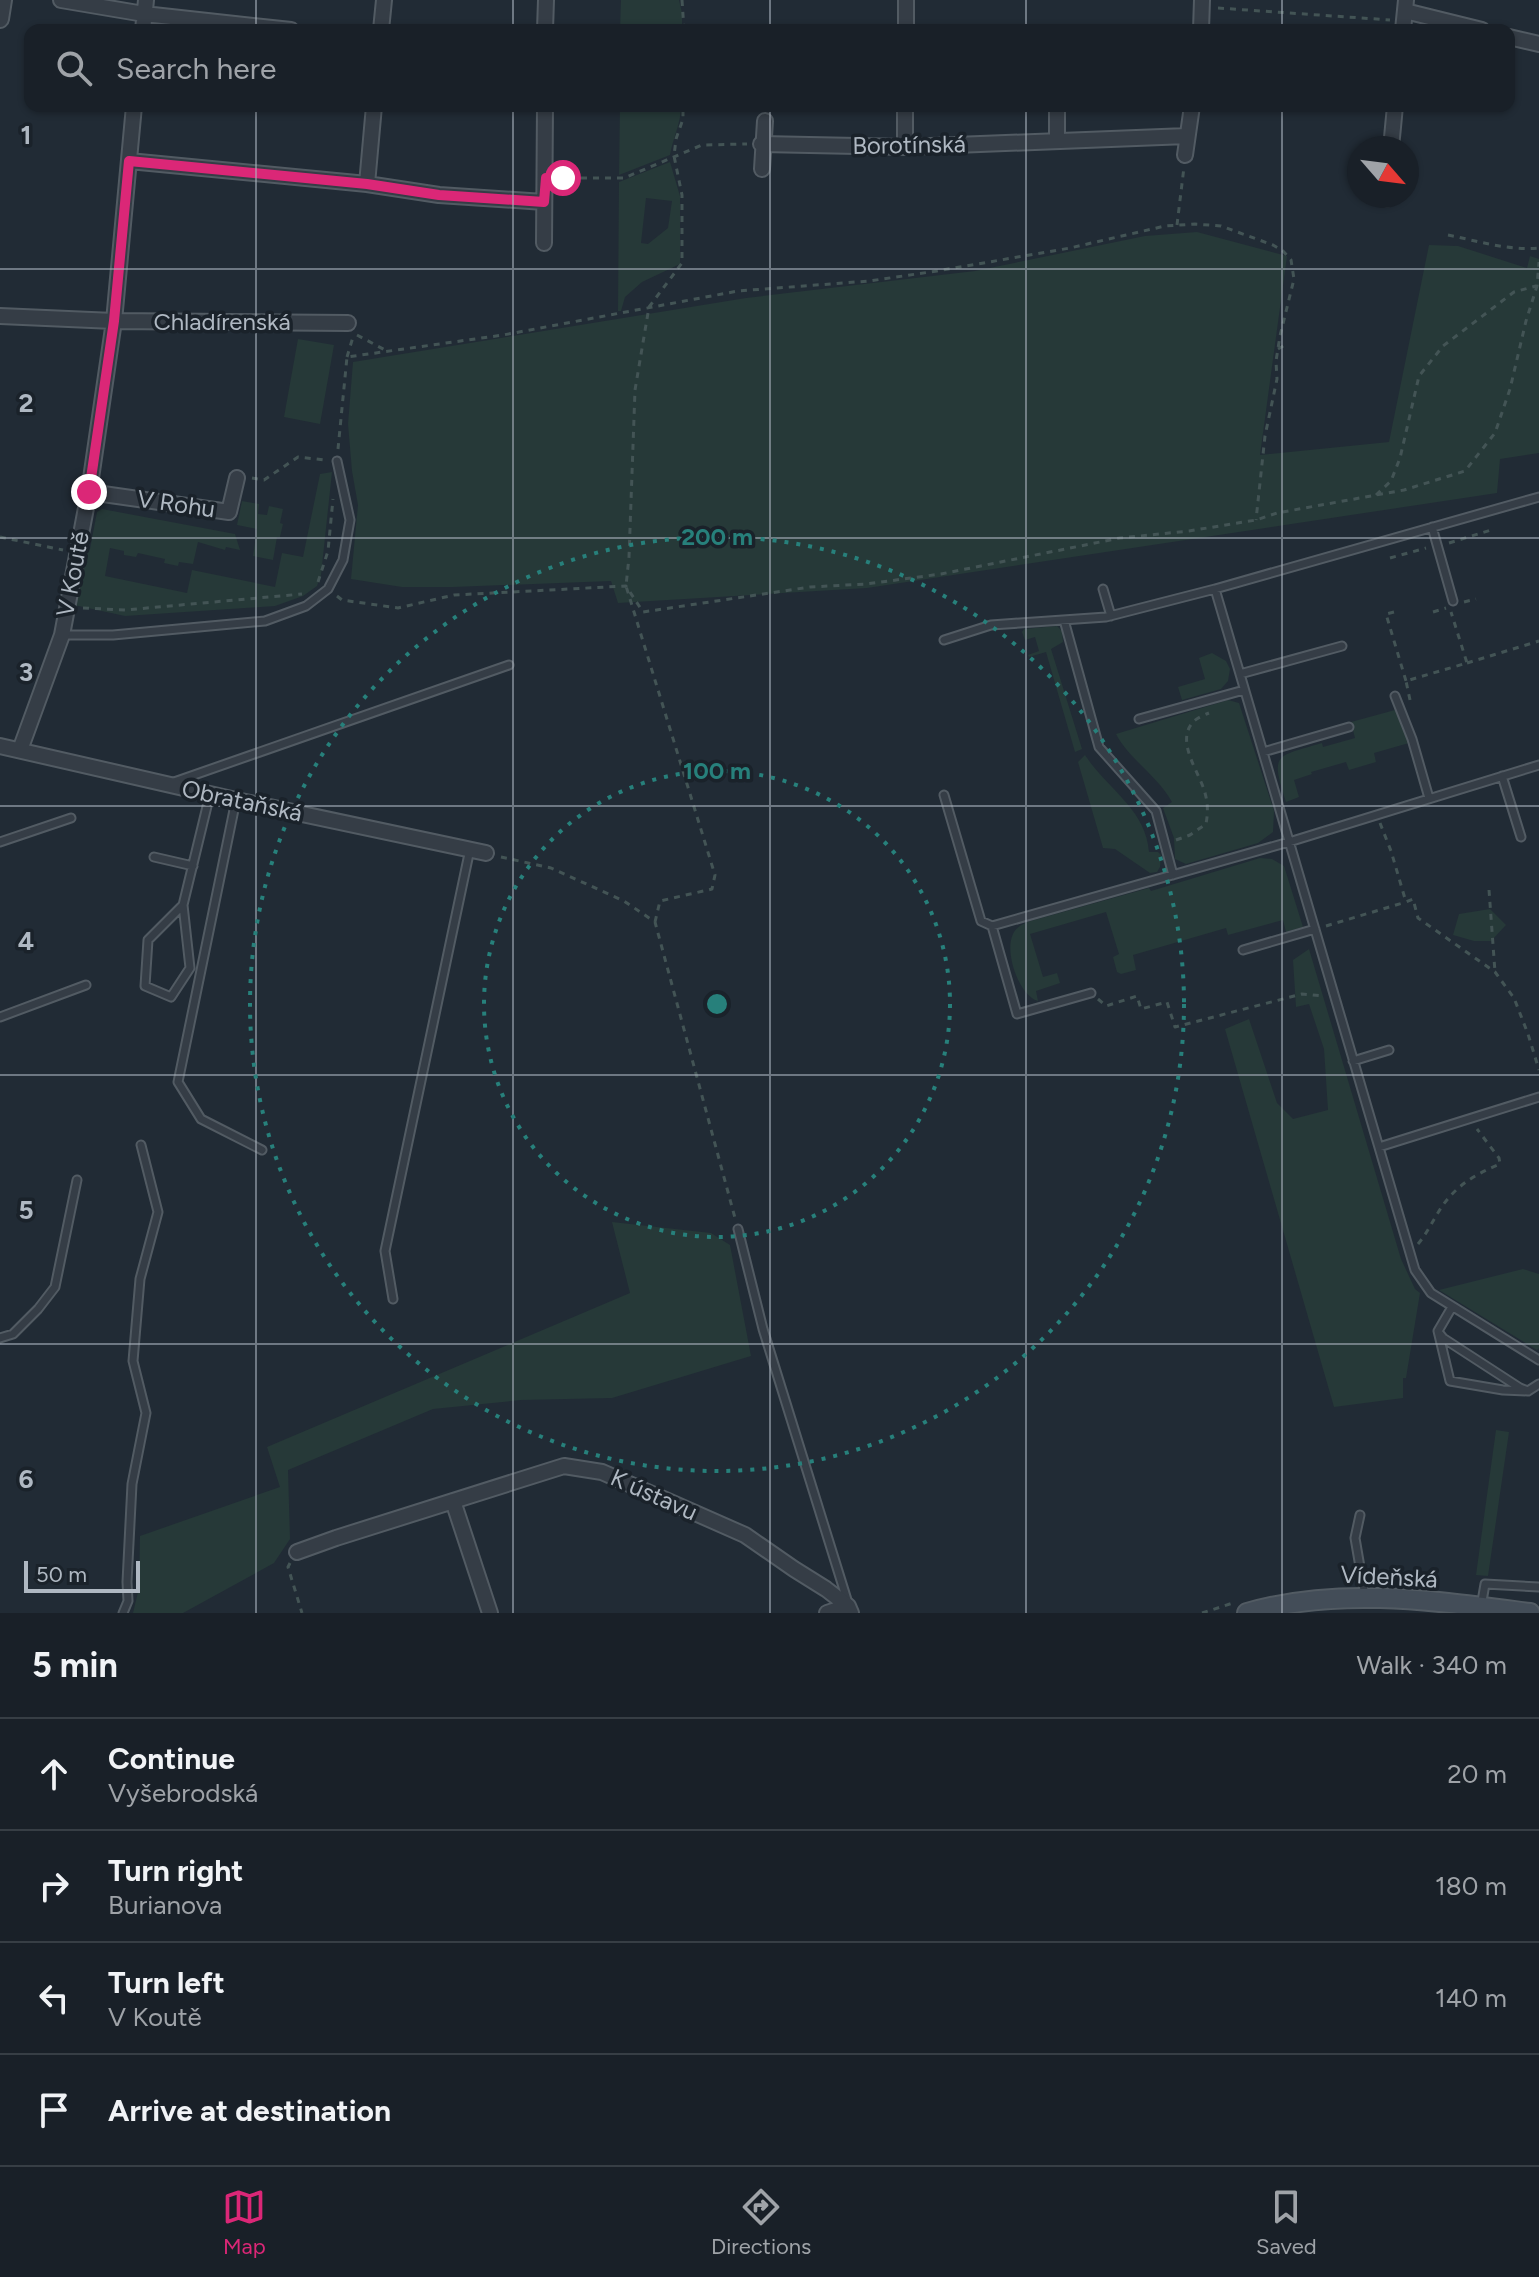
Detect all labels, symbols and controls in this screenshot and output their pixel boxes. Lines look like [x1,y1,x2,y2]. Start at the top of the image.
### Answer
search box [24,24,1515,112]
icon: search [52,46,96,90]
text: Search here [116,50,276,87]
text: 1 [21,119,31,151]
street label: Borotínská [852,129,966,160]
north arrow [1347,136,1419,208]
route start [545,160,581,196]
street label: Chladírenská [153,307,291,336]
text: 2 [18,387,34,419]
route end [71,474,107,510]
street label: V Rohu [135,484,217,523]
text: 200 m [681,522,753,551]
street label: V Koutě [50,529,95,619]
text: 3 [19,656,33,688]
text: 100 m [683,756,751,785]
street label: Obrataňská [179,774,305,827]
text: 4 [18,925,34,957]
centre of rings [703,990,731,1018]
text: 5 [18,1194,34,1226]
text: 6 [18,1463,34,1495]
street label: K ústavu [606,1463,702,1527]
scale bar [24,1557,140,1593]
street label: Vídeňská [1340,1559,1438,1594]
text: 50 m [36,1561,87,1588]
text: 5 min [32,1645,118,1686]
text: Walk · 340 m [1357,1649,1507,1681]
text: Continue [108,1740,235,1777]
icon: ahead [32,1752,76,1796]
text: 20 m [1447,1758,1507,1790]
text: Vyšebrodská [108,1777,258,1809]
text: Turn right [108,1852,243,1889]
icon: right [32,1864,76,1908]
text: 180 m [1435,1870,1507,1902]
text: Burianova [108,1889,222,1921]
text: Turn left [108,1964,225,2001]
icon: left [32,1976,76,2020]
text: 140 m [1435,1982,1507,2014]
text: V Koutě [108,2001,202,2033]
icon: arrive [32,2088,76,2132]
text: Arrive at destination [108,2092,391,2129]
tab: Map [222,2185,266,2260]
tab: Directions [711,2185,811,2260]
tab: Saved [1256,2185,1317,2260]

